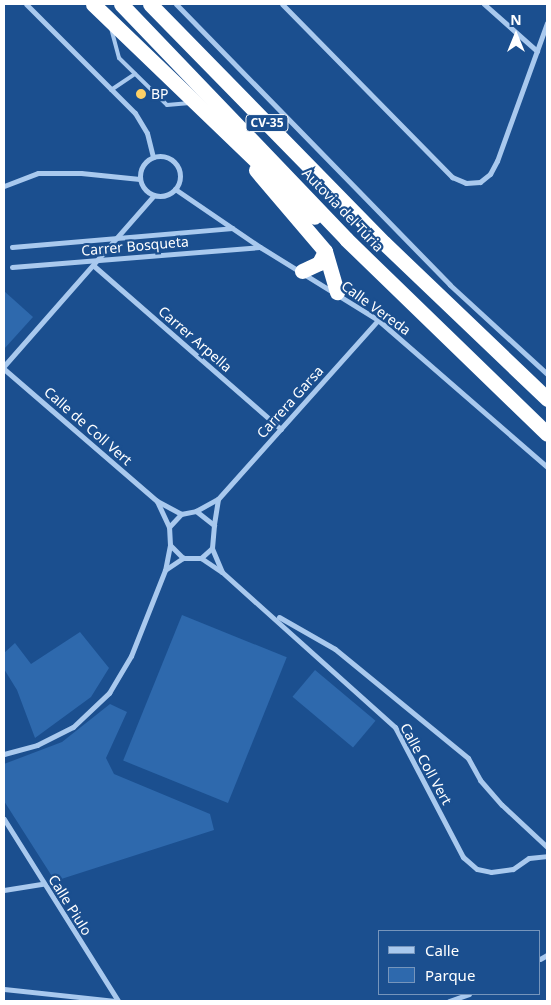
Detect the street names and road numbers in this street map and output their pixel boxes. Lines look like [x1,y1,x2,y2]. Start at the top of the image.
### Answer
road number: CV-35 [244,114,290,132]
street label: Autovia del Túria [299,165,387,255]
street label: Carrer Bosqueta [81,233,189,259]
street label: Calle Vereda [338,277,414,339]
street label: Carrer Arpella [155,303,235,375]
street label: Carrera Garsa [253,362,327,442]
street label: Calle de Coll Vert [41,383,135,469]
street label: Calle Coll Vert [397,720,455,808]
street label: Calle Piulo [45,872,95,938]

